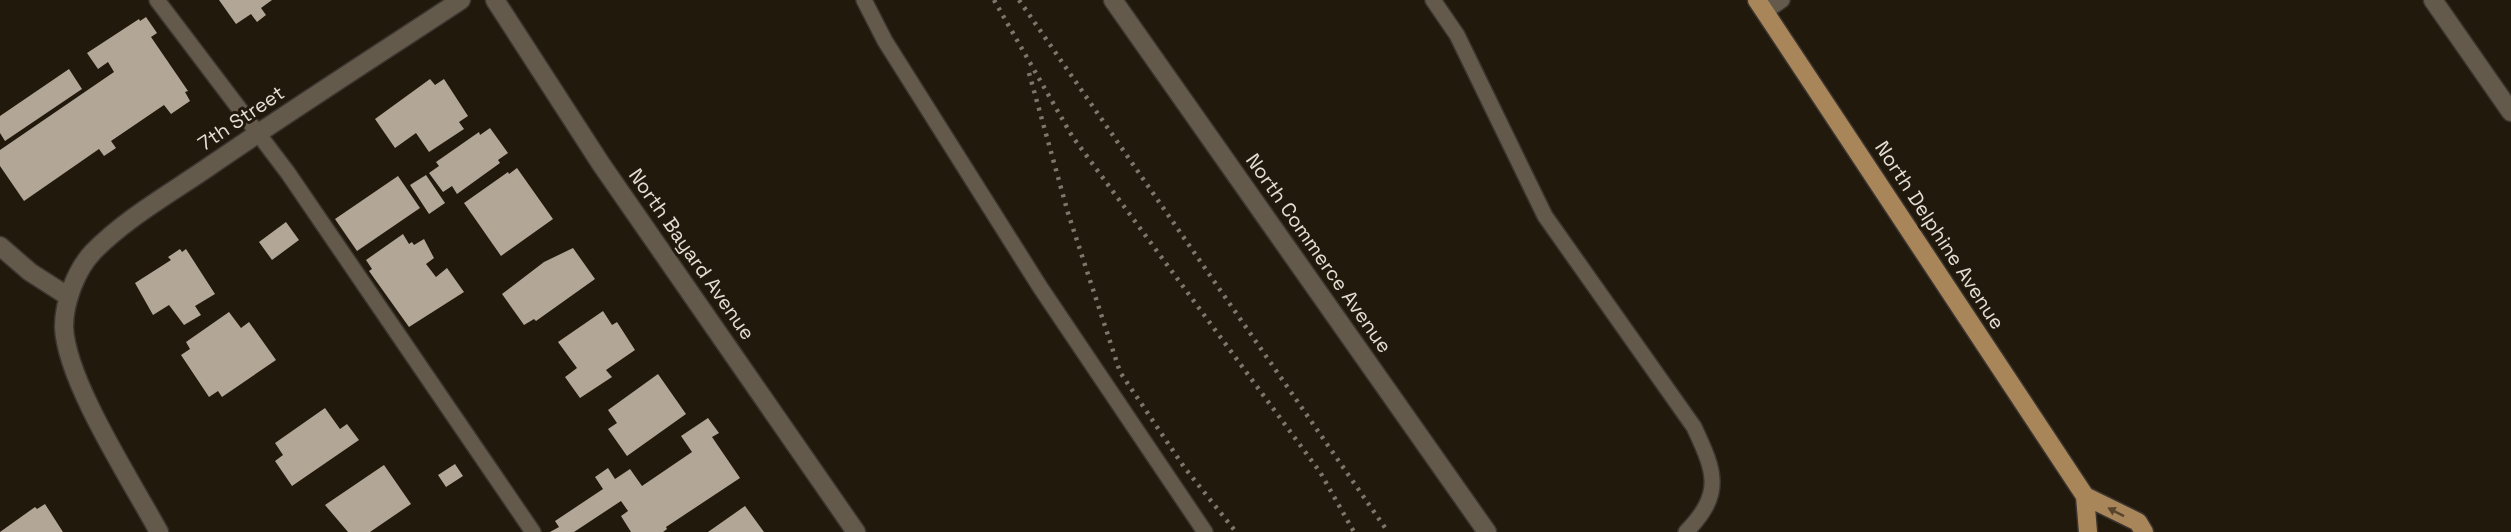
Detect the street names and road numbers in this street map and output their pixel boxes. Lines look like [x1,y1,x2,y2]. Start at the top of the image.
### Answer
street label: 7th Street [193,80,289,156]
street label: North Delphine Avenue [1869,136,2011,334]
street label: North Commerce Avenue [1240,148,1398,358]
street label: North Bayard Avenue [623,163,761,345]

